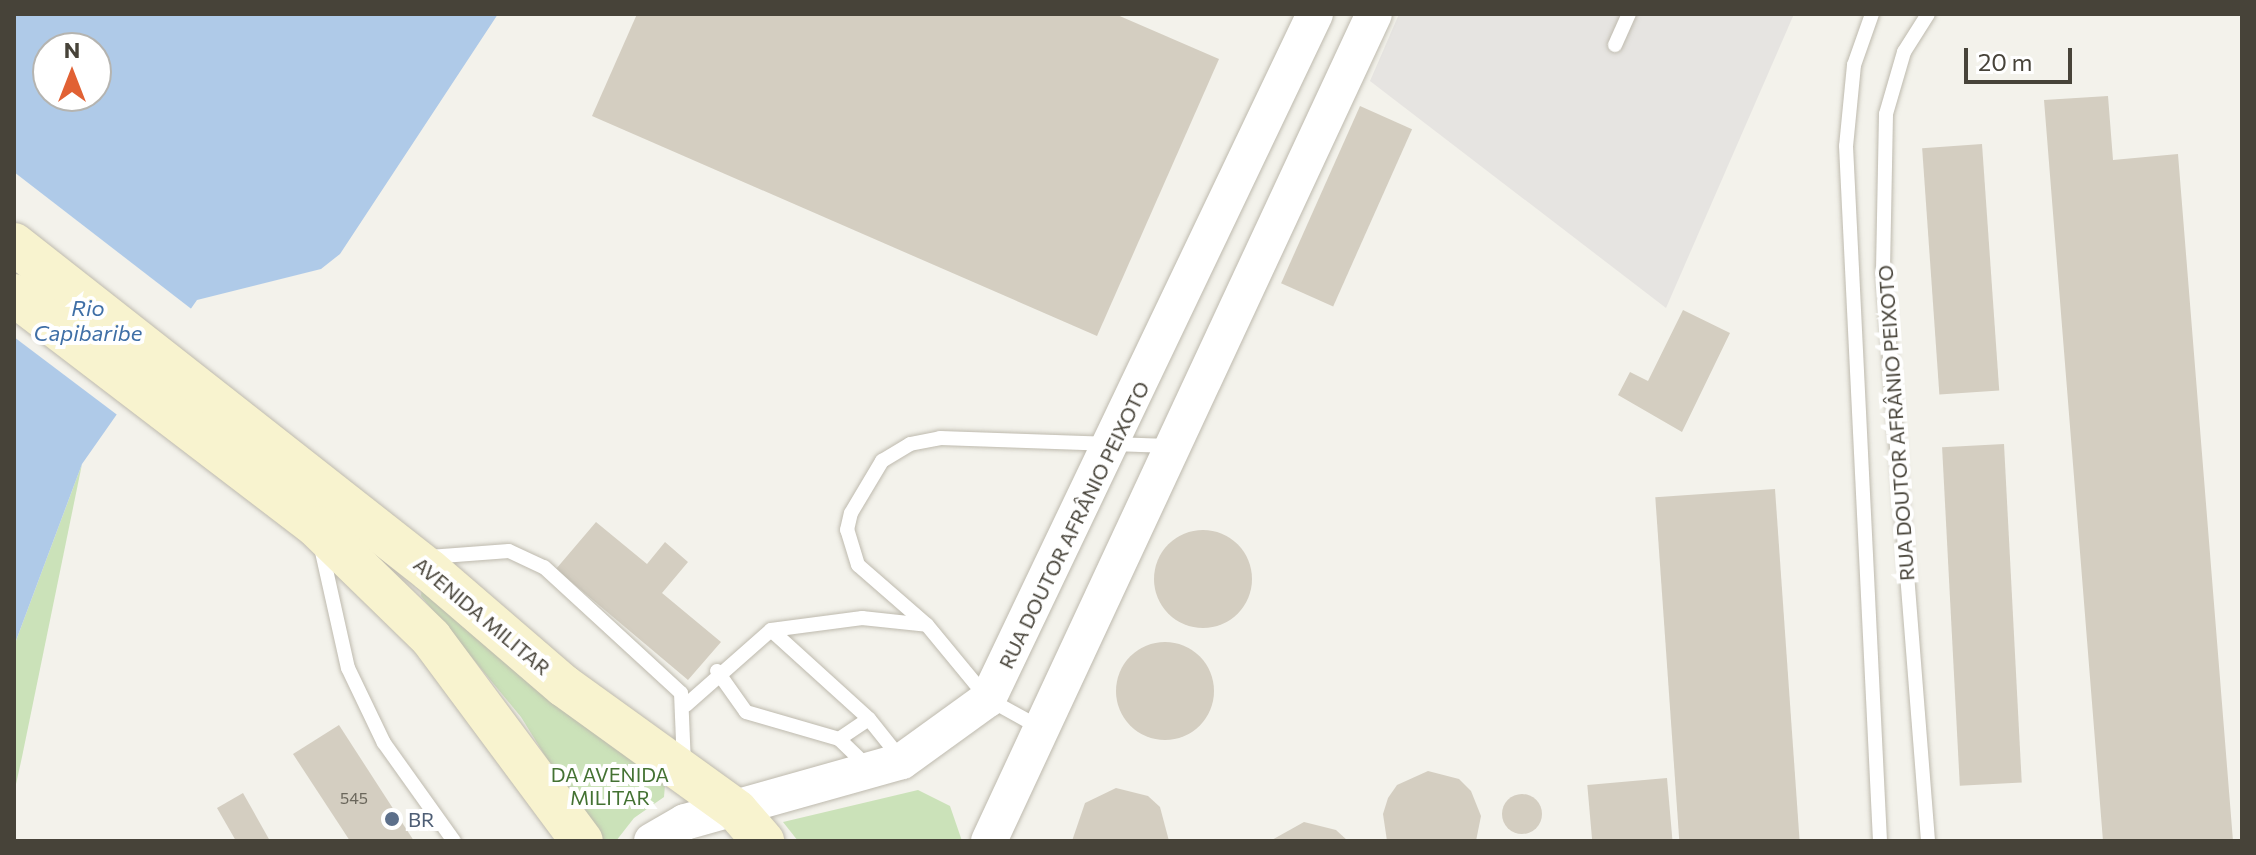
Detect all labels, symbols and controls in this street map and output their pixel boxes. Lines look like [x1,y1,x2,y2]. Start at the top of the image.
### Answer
north arrow [32,32,112,112]
scale bar [1968,32,2076,82]
text: N [64,36,80,63]
text: 20 m [1978,47,2032,76]
street label: RUA DOUTOR AFRÂNIO PEIXOTO [1873,264,1919,582]
water label: Rio Capibaribe [34,294,142,346]
street label: RUA DOUTOR AFRÂNIO PEIXOTO [994,377,1154,673]
street label: AVENIDA MILITAR [409,552,555,680]
park label: DA AVENIDA MILITAR [551,763,669,810]
house number: 545 [340,788,368,808]
place label: BR [408,807,434,831]
marker: BR [383,810,401,828]

